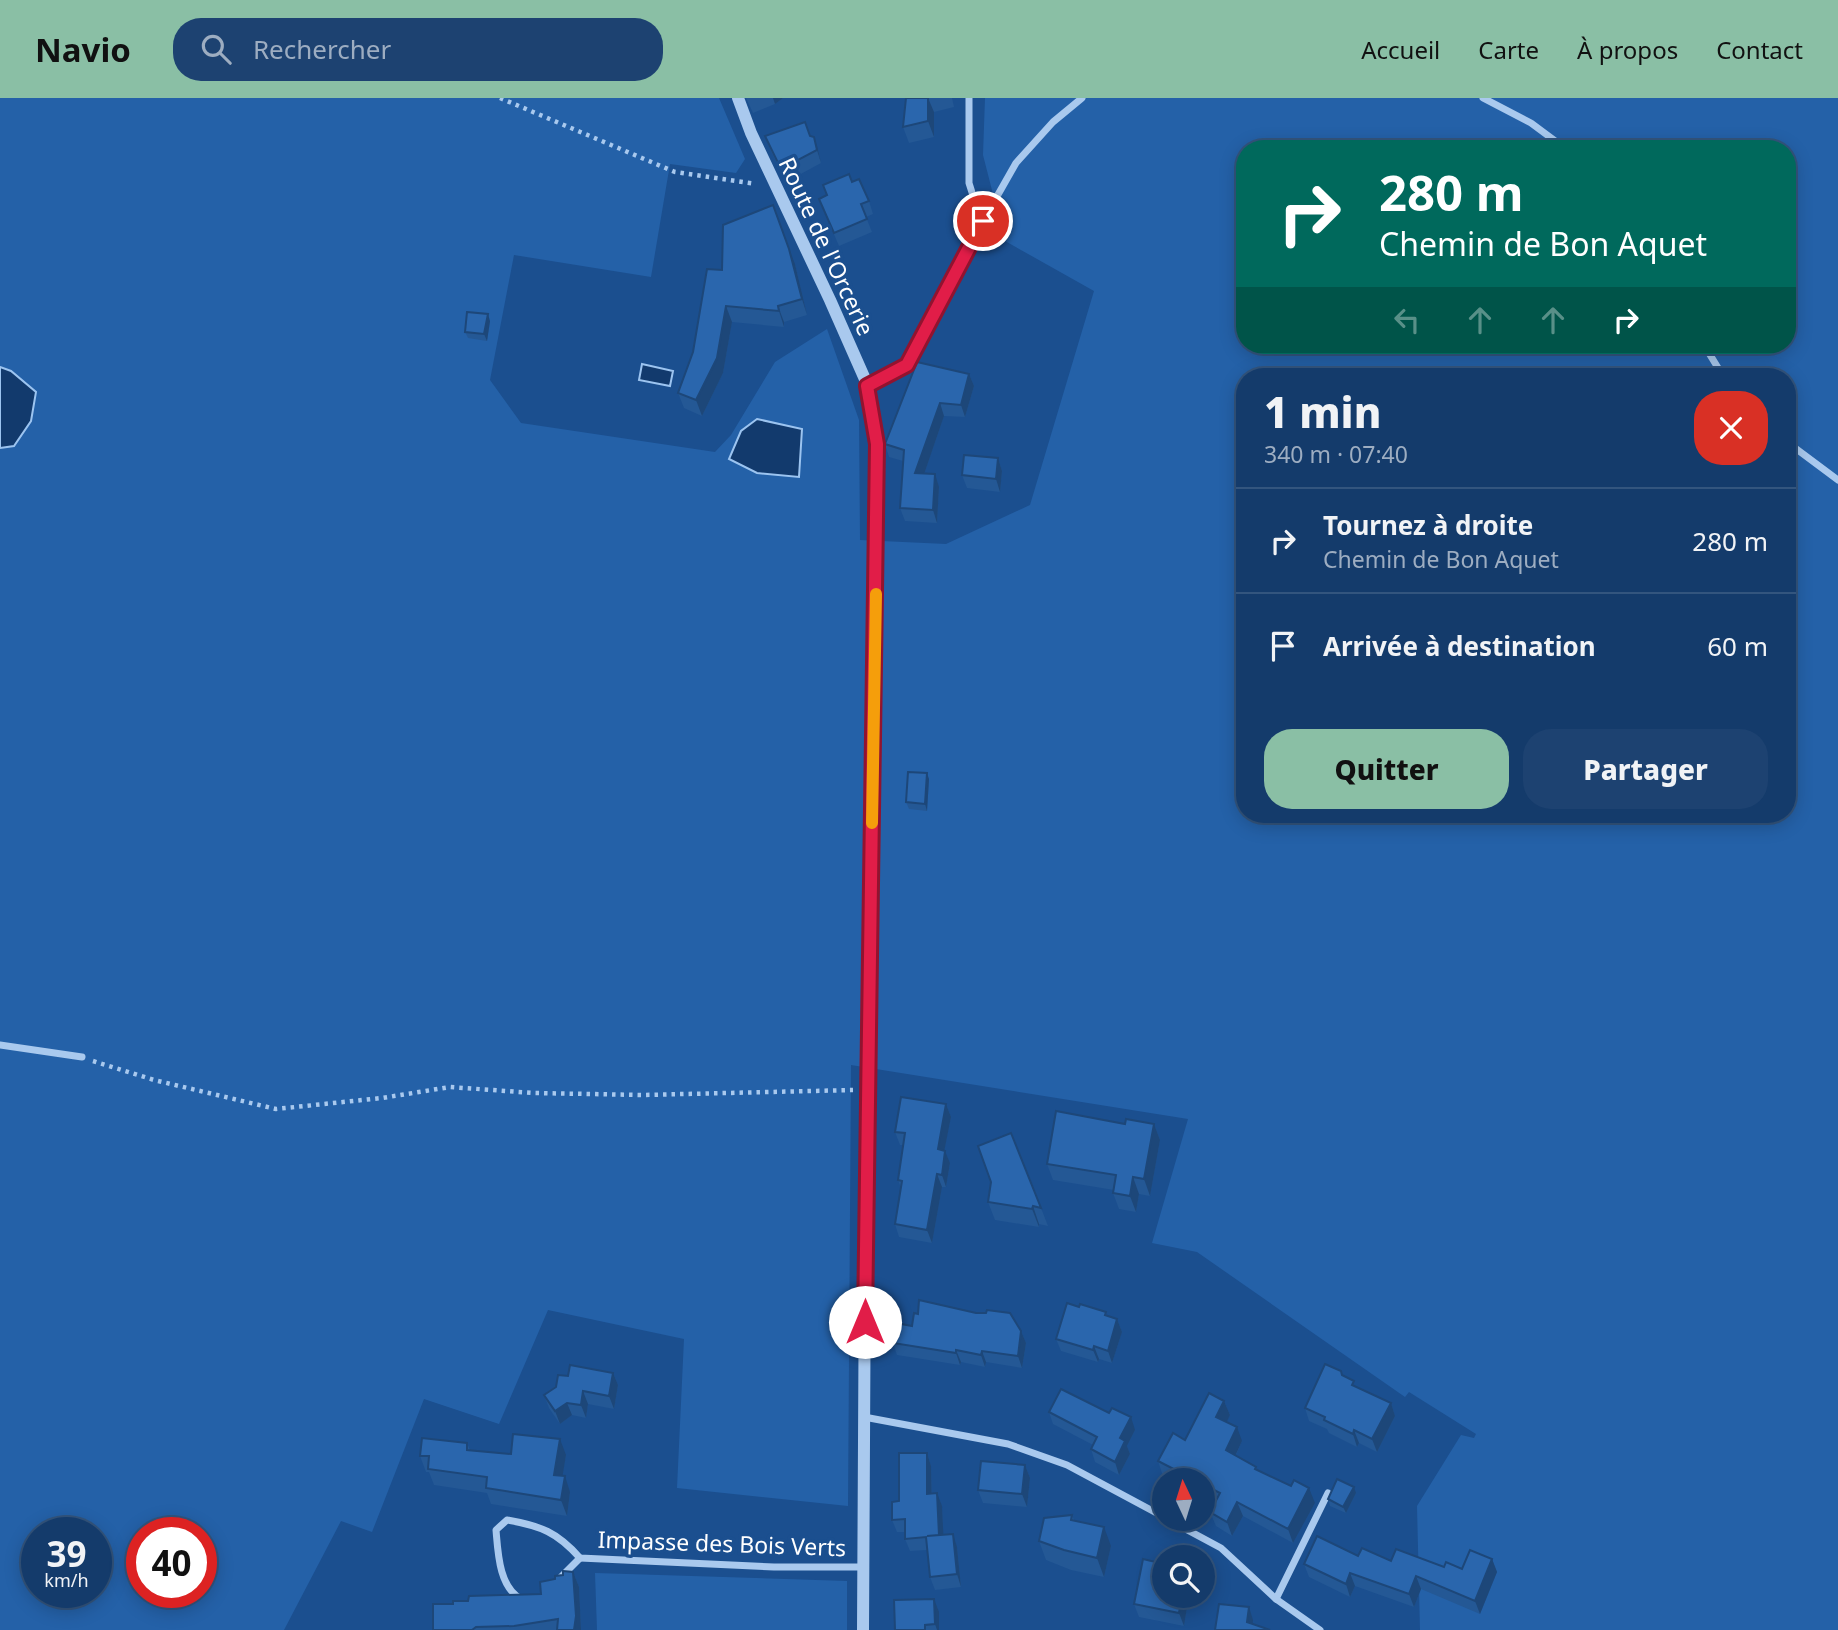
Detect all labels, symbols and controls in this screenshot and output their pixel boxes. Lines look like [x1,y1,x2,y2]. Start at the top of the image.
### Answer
search box [173,18,663,81]
text: Navio [35,27,131,72]
icon: search [197,30,235,68]
text: Rechercher [253,31,391,67]
text: Accueil [1361,33,1440,66]
text: Carte [1478,33,1539,66]
text: À propos [1577,33,1678,66]
text: Contact [1716,33,1803,66]
street label: Route de l'Orcerie [772,152,882,340]
text: 280 m [1379,159,1524,225]
icon: right [1264,168,1355,259]
pin [953,191,1013,251]
icon: arrive [964,202,1002,240]
text: Chemin de Bon Aquet [1379,222,1707,265]
icon: left [1388,301,1426,339]
icon: ahead [1461,301,1499,339]
icon: ahead [1534,301,1572,339]
icon: right [1607,301,1645,339]
text: 1 min [1264,383,1381,440]
button: close [1694,391,1768,465]
text: 340 m · 07:40 [1264,438,1408,470]
text: Tournez à droite [1323,507,1533,543]
icon: right [1264,522,1302,560]
text: 280 m [1692,523,1768,559]
text: Chemin de Bon Aquet [1323,543,1559,575]
icon: arrive [1264,627,1302,665]
text: Arrivée à destination [1323,628,1596,664]
text: 60 m [1707,628,1768,664]
button: Quitter [1264,729,1509,809]
button: Partager [1523,729,1768,809]
position arrow [828,1285,902,1359]
north arrow [1152,1468,1214,1531]
map controls [1152,1468,1215,1608]
speed limit sign: 40 [126,1517,217,1608]
street label: Impasse des Bois Verts [597,1523,847,1563]
text: 39 [46,1530,87,1577]
button: search [1152,1545,1215,1608]
text: km/h [44,1568,89,1592]

